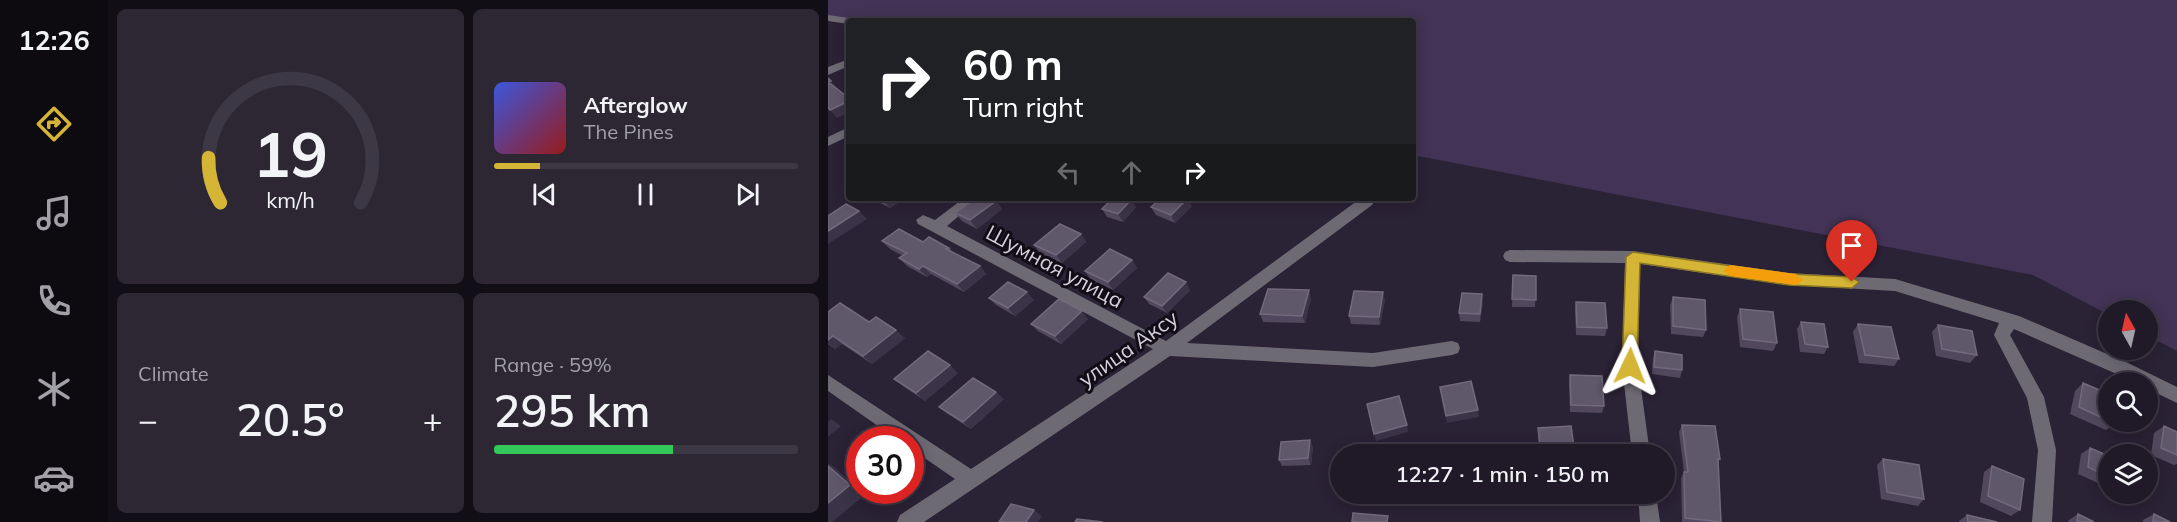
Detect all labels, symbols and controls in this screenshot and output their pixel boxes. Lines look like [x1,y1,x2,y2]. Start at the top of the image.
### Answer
text: 12:26 [18,23,90,57]
text: 60 m [963,38,1063,91]
icon: right [864,42,942,120]
text: Turn right [963,90,1083,124]
text: Afterglow [584,91,688,119]
icon: directions [33,103,75,145]
text: 19 [253,115,328,194]
text: The Pines [584,119,674,144]
icon: left [1052,156,1085,189]
icon: ahead [1115,156,1148,189]
icon: right [1178,156,1211,189]
icon: previous [528,178,561,211]
icon: pause [629,178,662,211]
icon: next [731,178,764,211]
text: km/h [266,187,314,214]
icon: music [33,192,75,234]
street label: Шумная улица [982,219,1128,313]
pin [1826,220,1877,282]
icon: arrive [1835,229,1868,262]
icon: phone [33,280,75,322]
north arrow [2098,300,2158,360]
map controls [2098,300,2158,504]
street label: улица Аксу [1073,304,1183,392]
position arrow [1598,334,1662,398]
text: Range · 59% [494,352,612,377]
text: Climate [138,361,209,386]
icon: climate [33,368,75,410]
button: search [2098,372,2158,432]
text: 295 km [494,382,650,438]
text: 20.5° [236,391,345,447]
text: − [138,399,158,440]
text: + [423,399,442,440]
speed limit sign: 30 [846,426,924,504]
button: layers [2098,444,2158,504]
icon: car [33,457,75,499]
text: 12:27 · 1 min · 150 m [1395,460,1610,488]

